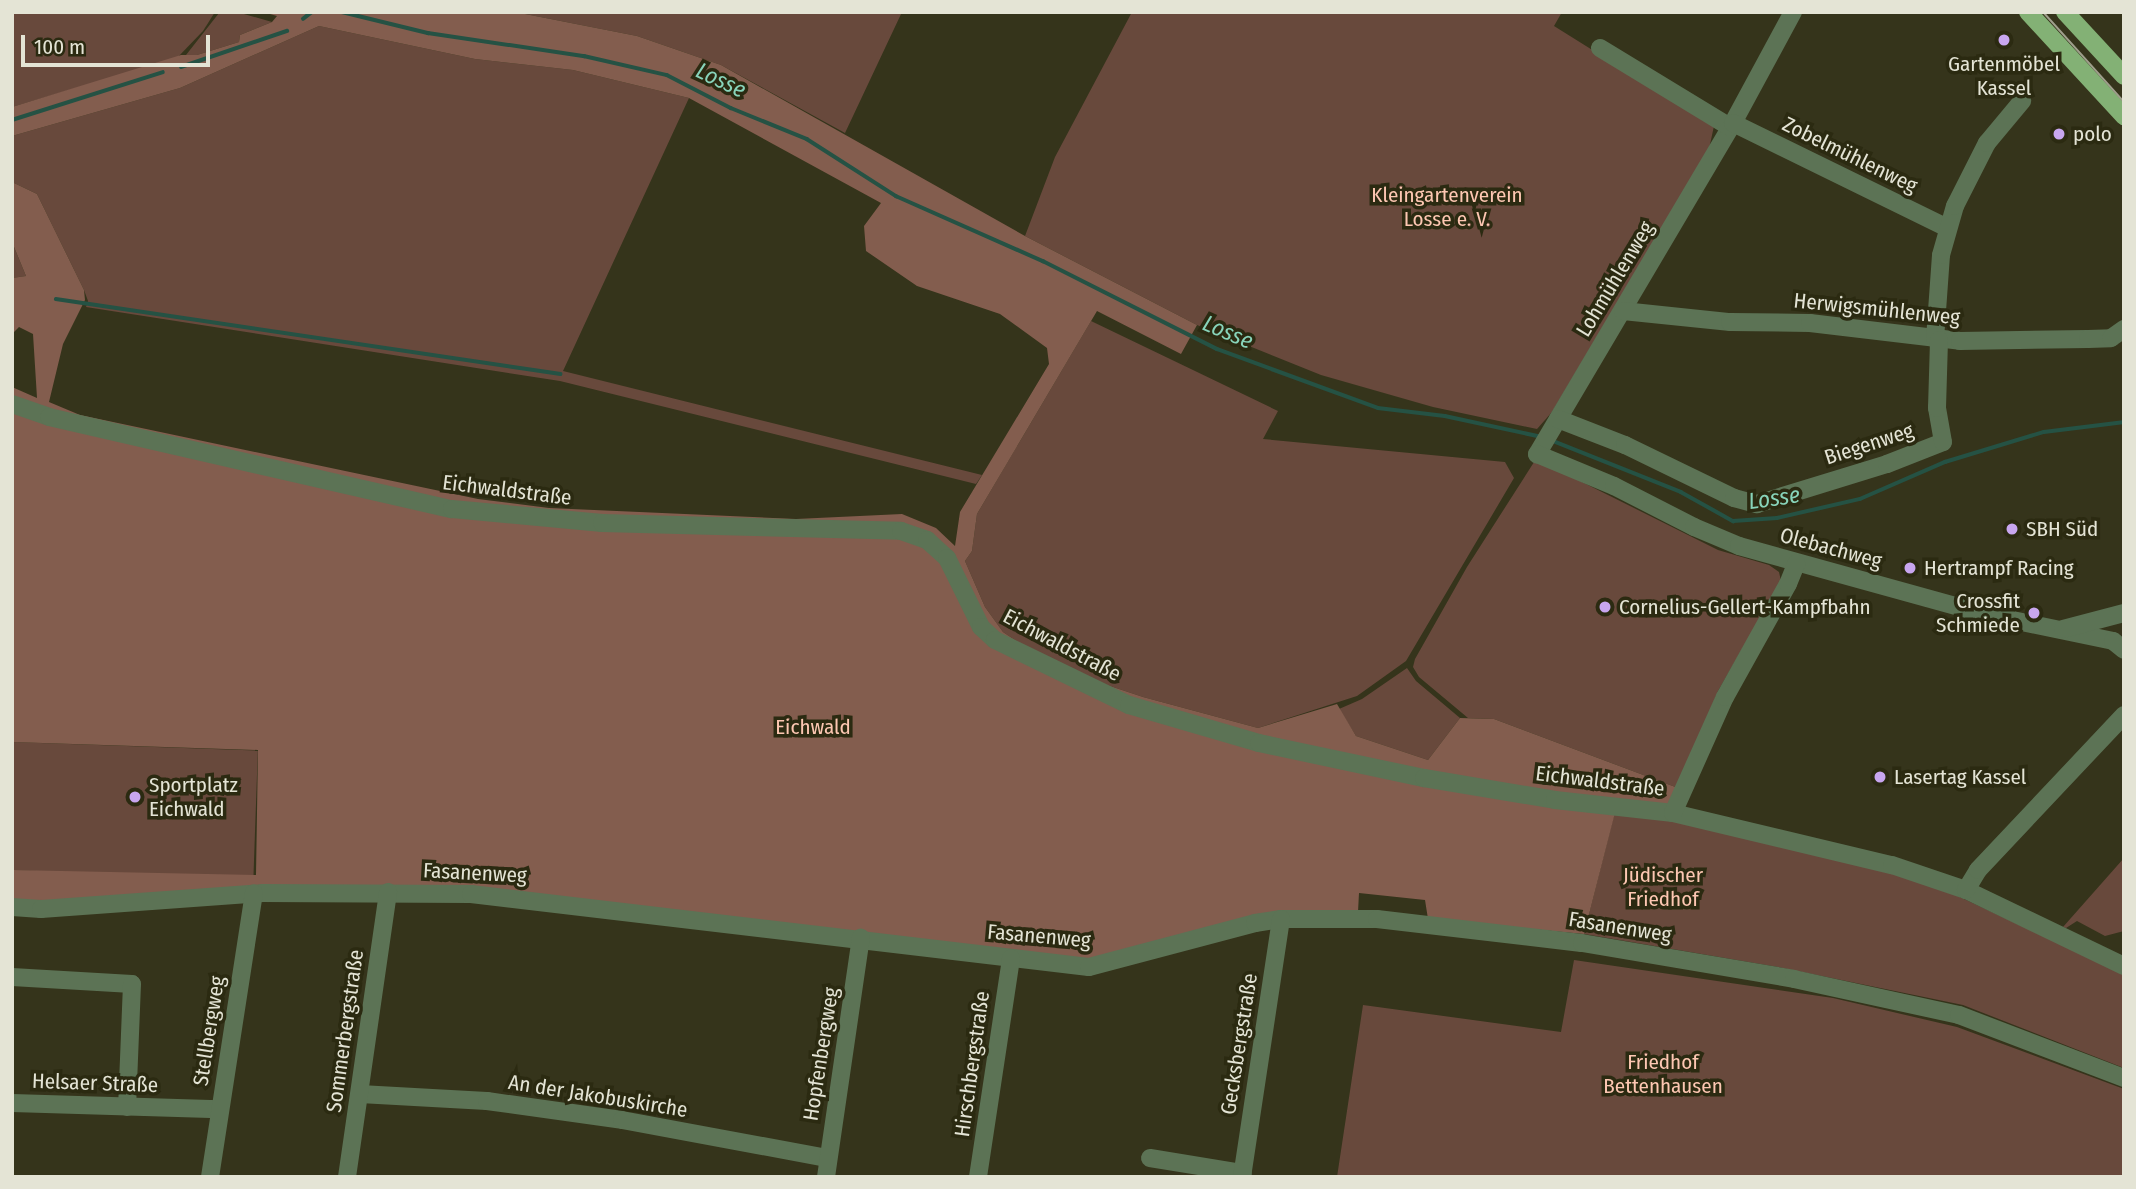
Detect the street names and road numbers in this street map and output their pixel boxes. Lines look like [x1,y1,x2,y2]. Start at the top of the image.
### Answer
street label: Zobelmühlenweg [1779,112,1921,198]
street label: Lohmühlenweg [1571,217,1659,341]
street label: Herwigsmühlenweg [1793,288,1961,330]
street label: Biegenweg [1821,418,1917,470]
street label: Eichwaldstraße [441,470,573,510]
street label: Olebachweg [1777,522,1885,574]
street label: Eichwaldstraße [999,603,1125,687]
street label: Eichwaldstraße [1534,761,1666,801]
street label: Fasanenweg [423,858,527,888]
street label: Fasanenweg [1567,906,1673,948]
street label: Fasanenweg [986,919,1092,953]
street label: Sommerbergstraße [321,948,369,1114]
street label: Gecksbergstraße [1215,972,1263,1116]
street label: Stellbergweg [188,974,230,1088]
street label: Hopfenbergweg [798,985,844,1123]
street label: Hirschbergstraße [949,990,995,1138]
street label: Helsaer Straße [31,1068,159,1098]
street label: An der Jakobuskirche [507,1069,689,1123]

